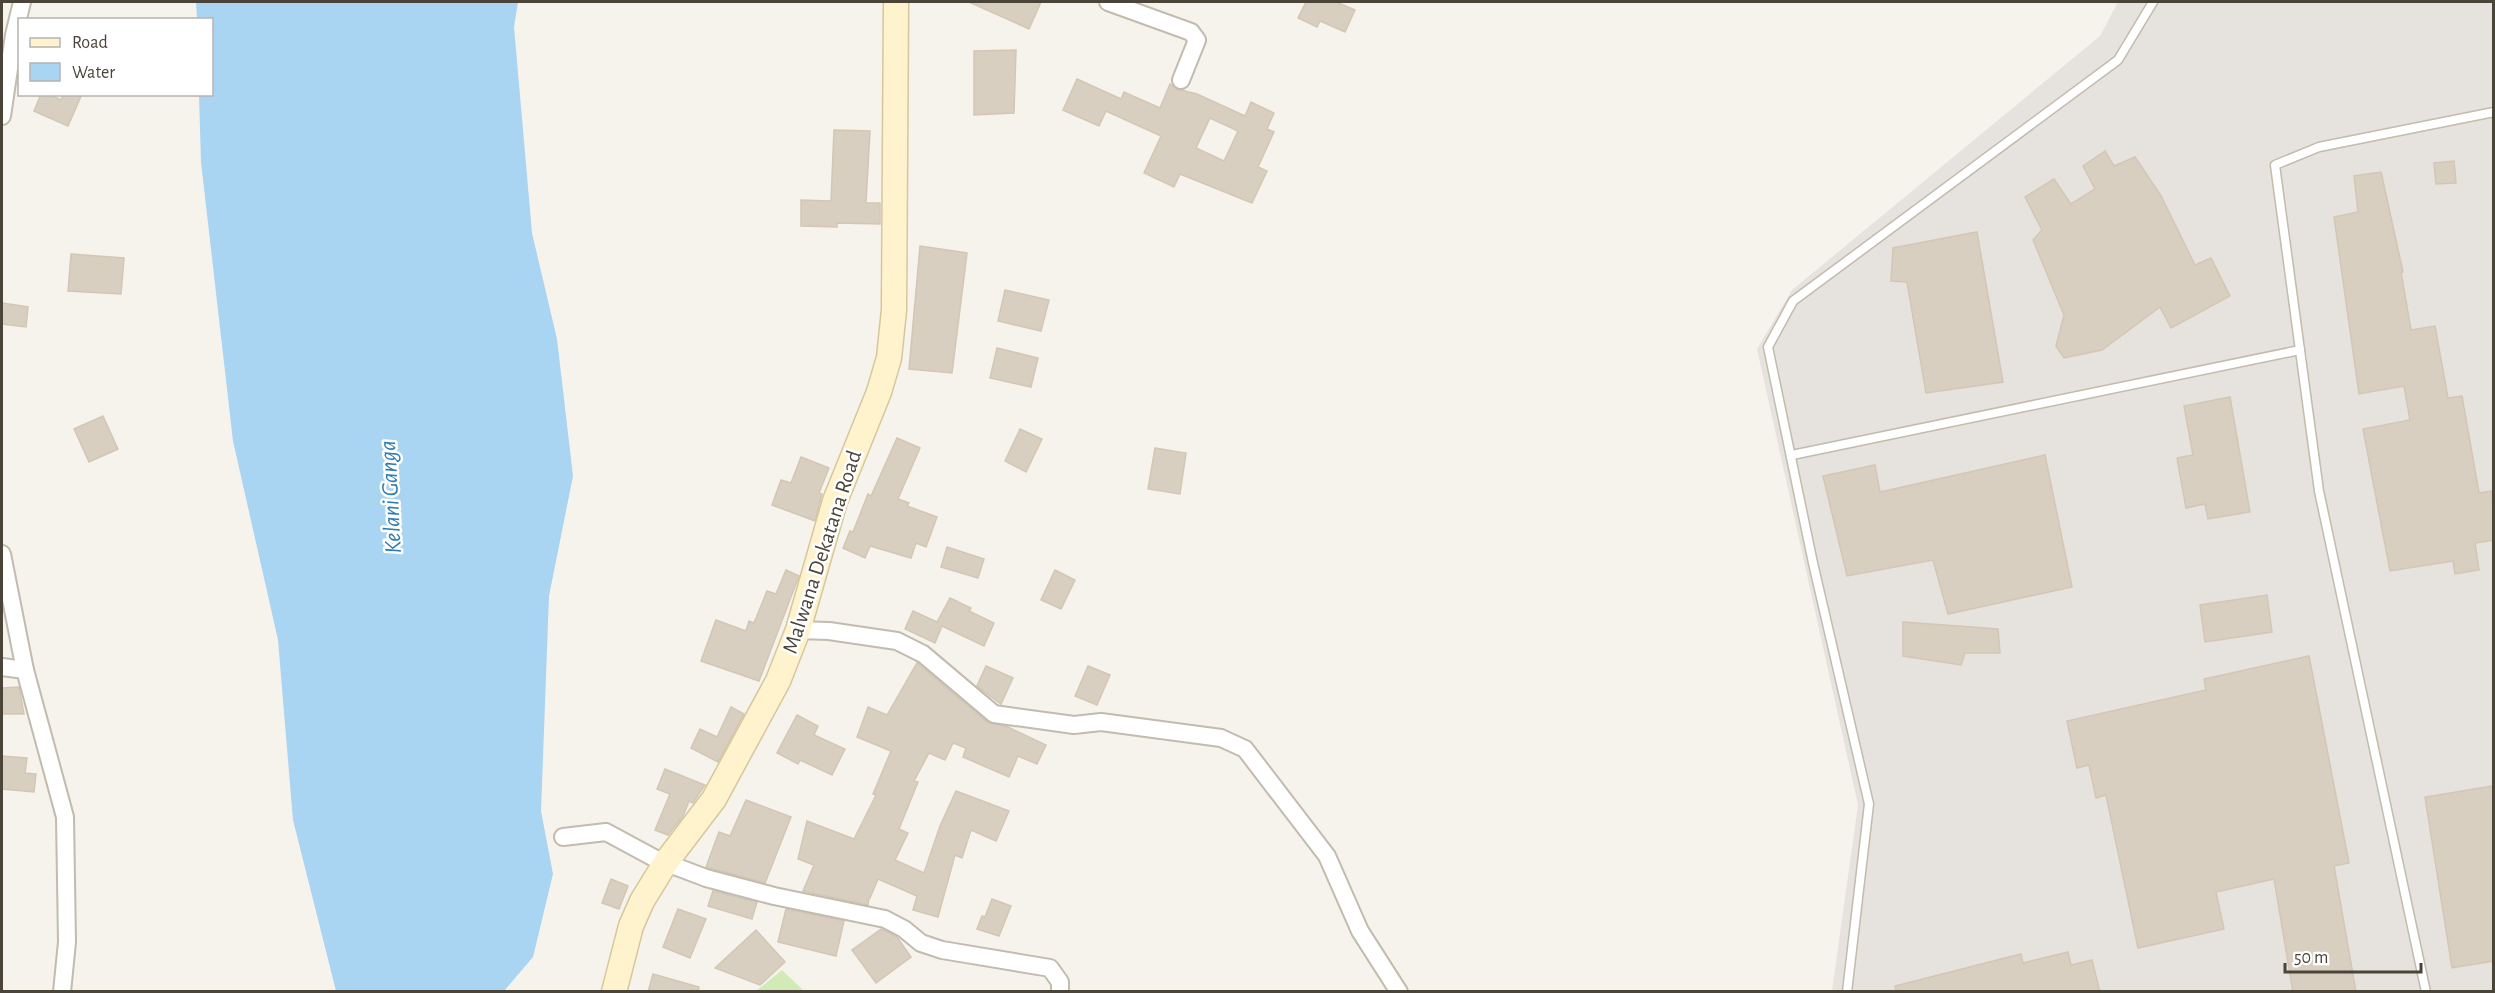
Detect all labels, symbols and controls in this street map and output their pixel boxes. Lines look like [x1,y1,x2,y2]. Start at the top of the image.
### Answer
legend [18,18,213,96]
text: Road [72,34,108,52]
text: Water [72,64,115,82]
water label: Kelani Ganga [376,440,406,554]
street label: Malwana Dekatana Road [779,448,865,656]
scale bar [2285,936,2422,974]
text: 50 m [2294,949,2328,967]

